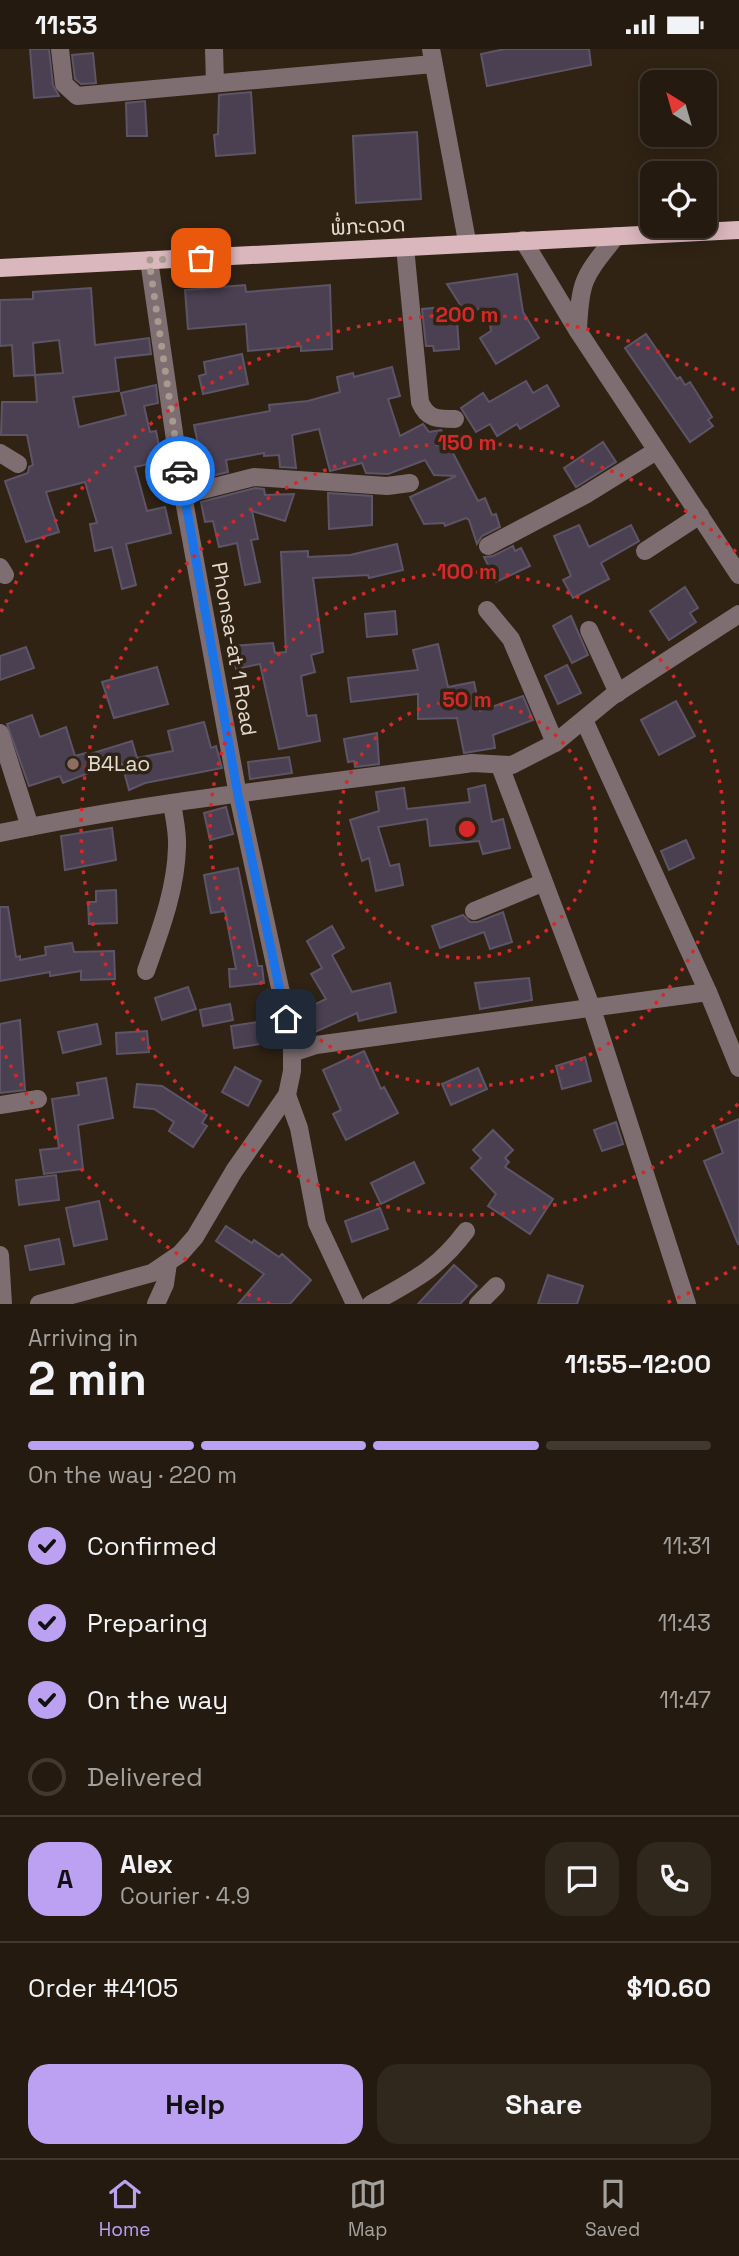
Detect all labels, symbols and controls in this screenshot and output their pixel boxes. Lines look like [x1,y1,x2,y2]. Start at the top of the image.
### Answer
text: 11:53 [35,8,98,42]
north arrow [640,70,718,147]
map controls [640,70,717,238]
button: locate [640,161,717,238]
street label: ພໍ່ກະດວດ [330,208,406,241]
pin [171,228,231,288]
icon: bag [182,239,220,277]
text: 200 m [436,301,498,328]
text: 150 m [438,429,496,456]
courier [145,436,215,506]
icon: car [161,452,199,490]
text: 100 m [437,558,497,585]
street label: Phonsa-at 1 Road [206,560,263,738]
text: 50 m [442,686,492,713]
place label: B4Lao [87,750,150,777]
marker: B4Lao [65,756,81,772]
centre of rings [455,817,479,841]
pin [256,989,316,1049]
icon: home [267,1000,305,1038]
text: Arriving in [28,1323,138,1353]
text: 11:55–12:00 [565,1347,711,1381]
text: 2 min [28,1350,147,1408]
text: On the way · 220 m [28,1460,237,1490]
icon: check [28,1527,66,1565]
text: Confirmed [87,1529,217,1563]
text: 11:31 [663,1531,711,1561]
icon: check [28,1604,66,1642]
text: Preparing [87,1606,208,1640]
text: 11:43 [658,1608,711,1638]
icon: check [28,1681,66,1719]
text: On the way [87,1683,228,1717]
text: 11:47 [659,1685,711,1715]
text: Delivered [87,1760,203,1794]
button: chat [545,1842,619,1916]
button: phone [637,1842,711,1916]
text: Alex [120,1847,173,1881]
text: A [57,1862,73,1896]
text: Courier · 4.9 [120,1881,250,1911]
text: Order #4105 [28,1971,178,2005]
text: $10.60 [627,1971,711,2005]
button: Help [28,2064,363,2144]
button: Share [377,2064,711,2144]
tab: Home [99,2175,150,2242]
tab: Map [348,2175,387,2242]
tab: Saved [585,2175,640,2242]

